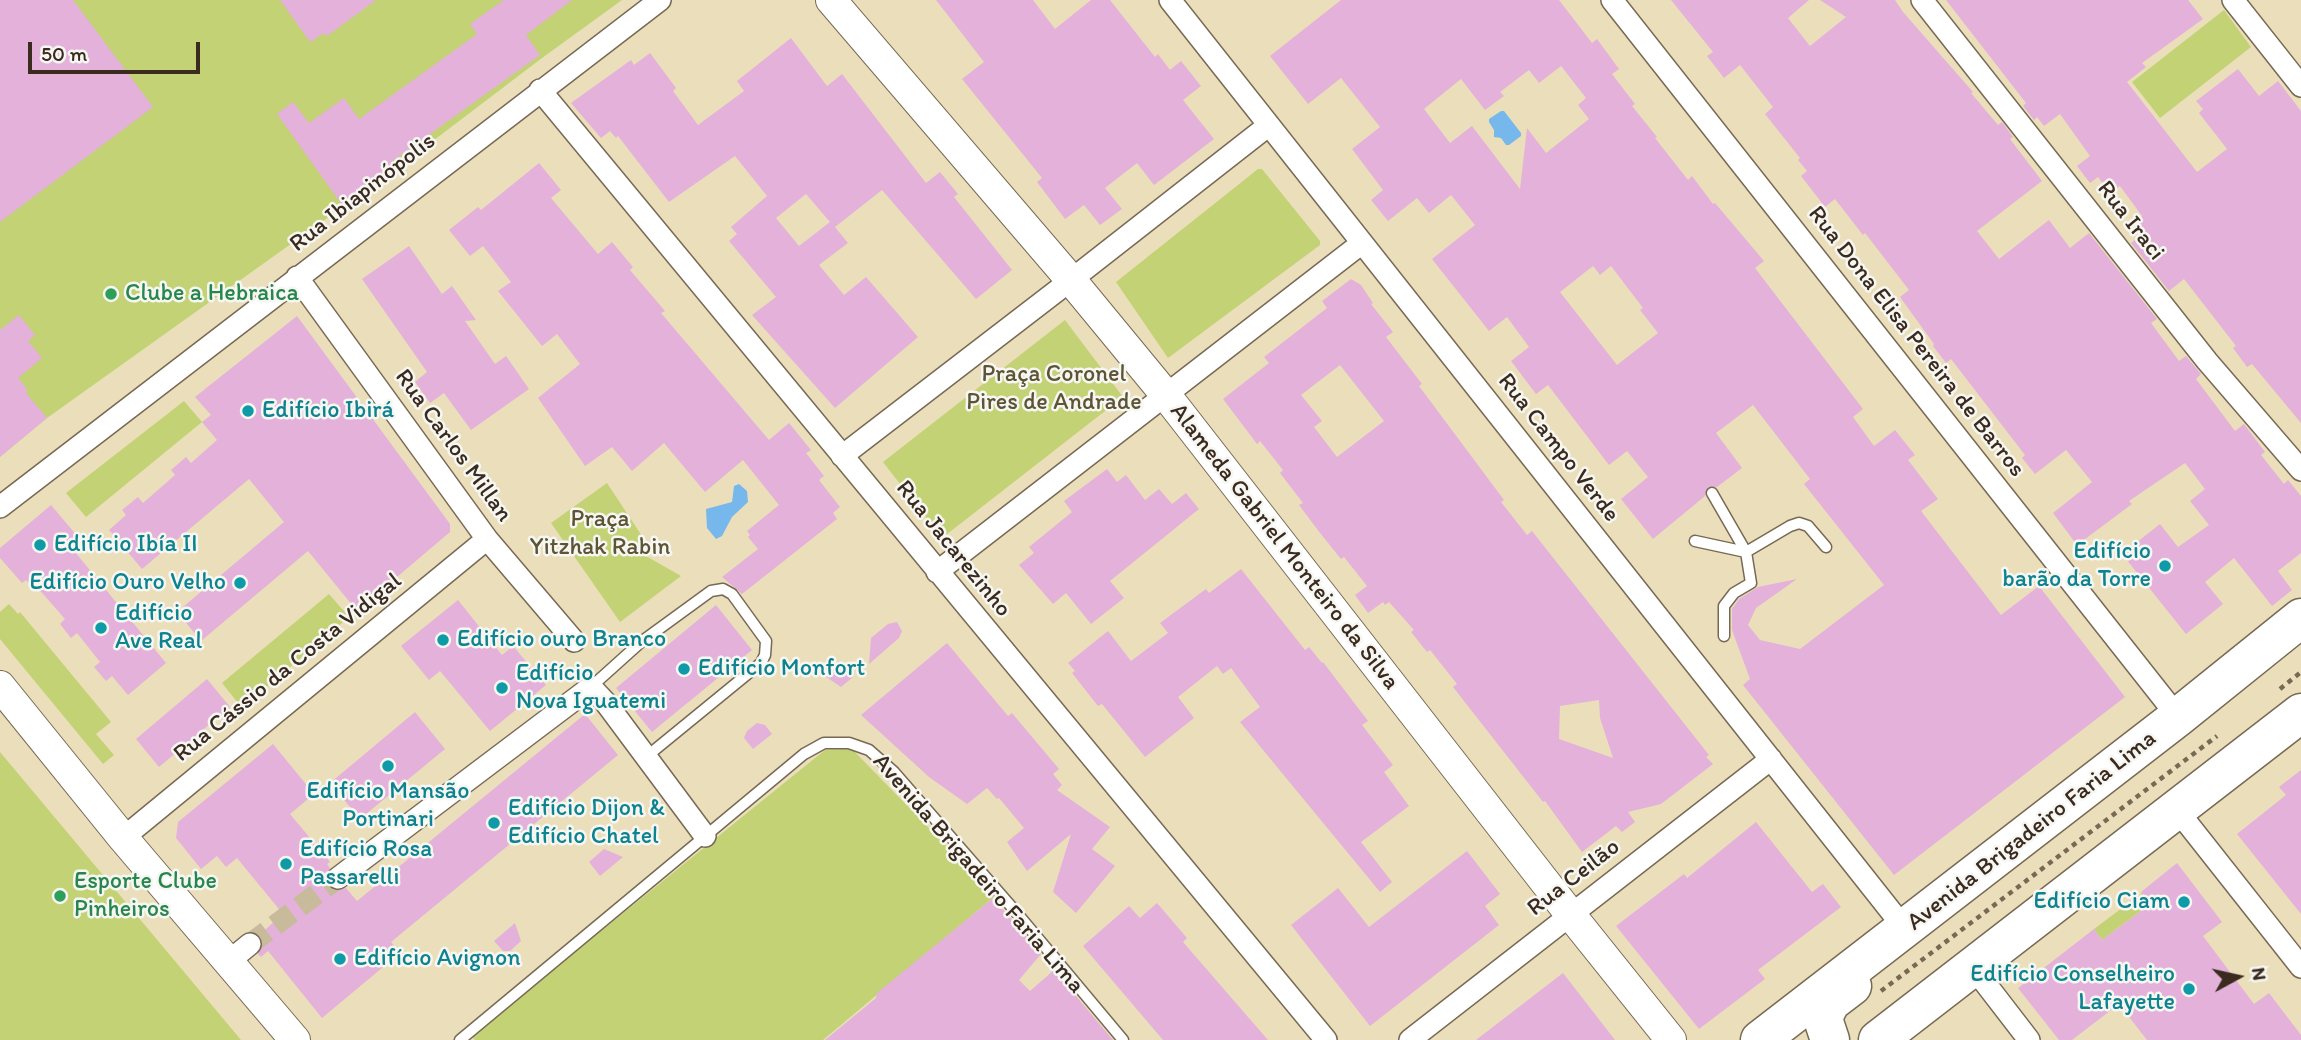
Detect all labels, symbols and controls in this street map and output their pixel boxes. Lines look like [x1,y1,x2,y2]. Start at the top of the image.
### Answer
scale bar [32,28,203,72]
text: 50 m [41,41,87,66]
street label: Rua Ibiapinópolis [284,127,442,259]
street label: Rua Iraci [2090,175,2170,267]
street label: Rua Dona Elisa Pereira de Barros [1801,201,2031,483]
place label: Clube a Hebraica [125,280,299,308]
marker: Clube a Hebraica [103,286,119,302]
park label: Praça Coronel Pires de Andrade [966,361,1142,417]
street label: Rua Carlos Millan [388,364,518,528]
street label: Rua Campo Verde [1491,368,1625,528]
place label: Edifício Ibirá [262,397,394,425]
street label: Alameda Gabriel Monteiro da Silva [1163,398,1405,696]
marker: Edifício Ibirá [240,403,256,419]
street label: Rua Jacarezinho [889,475,1017,623]
park label: Praça Yitzhak Rabin [530,506,670,562]
place label: Edifício Ibía II [54,531,197,559]
marker: Edifício Ibía II [32,537,48,553]
place label: Edifício barão da Torre [2002,538,2151,594]
marker: Edifício barão da Torre [2157,558,2173,574]
street label: Rua Cássio da Costa Vidigal [168,567,408,769]
place label: Edifício Ouro Velho [30,569,226,597]
marker: Edifício Ouro Velho [232,575,248,591]
place label: Edifício Ave Real [115,600,202,656]
marker: Edifício Ave Real [93,620,109,636]
place label: Edifício ouro Branco [457,626,666,654]
marker: Edifício ouro Branco [435,632,451,648]
place label: Edifício Monfort [698,655,865,683]
place label: Edifício Nova Iguatemi [516,660,666,716]
marker: Edifício Monfort [676,661,692,677]
marker: Edifício Nova Iguatemi [494,680,510,696]
street label: Avenida Brigadeiro Faria Lima [1902,725,2162,937]
street label: Avenida Brigadeiro Faria Lima [866,748,1090,1000]
marker: Edifício Mansão Portinari [380,758,396,774]
place label: Edifício Mansão Portinari [306,778,470,834]
place label: Edifício Dijon & Edifício Chatel [508,795,665,851]
marker: Edifício Dijon & Edifício Chatel [486,815,502,831]
street label: Rua Ceilão [1522,833,1626,923]
place label: Edifício Rosa Passarelli [300,836,432,892]
marker: Edifício Rosa Passarelli [278,856,294,872]
place label: Esporte Clube Pinheiros [74,868,217,924]
marker: Esporte Clube Pinheiros [52,888,68,904]
place label: Edifício Ciam [2034,888,2170,916]
marker: Edifício Ciam [2176,894,2192,910]
north arrow [2203,942,2273,1012]
place label: Edifício Avignon [354,945,521,973]
marker: Edifício Avignon [332,951,348,967]
place label: Edifício Conselheiro Lafayette [1970,961,2175,1017]
text: N [2247,966,2272,982]
marker: Edifício Conselheiro Lafayette [2181,981,2197,997]

